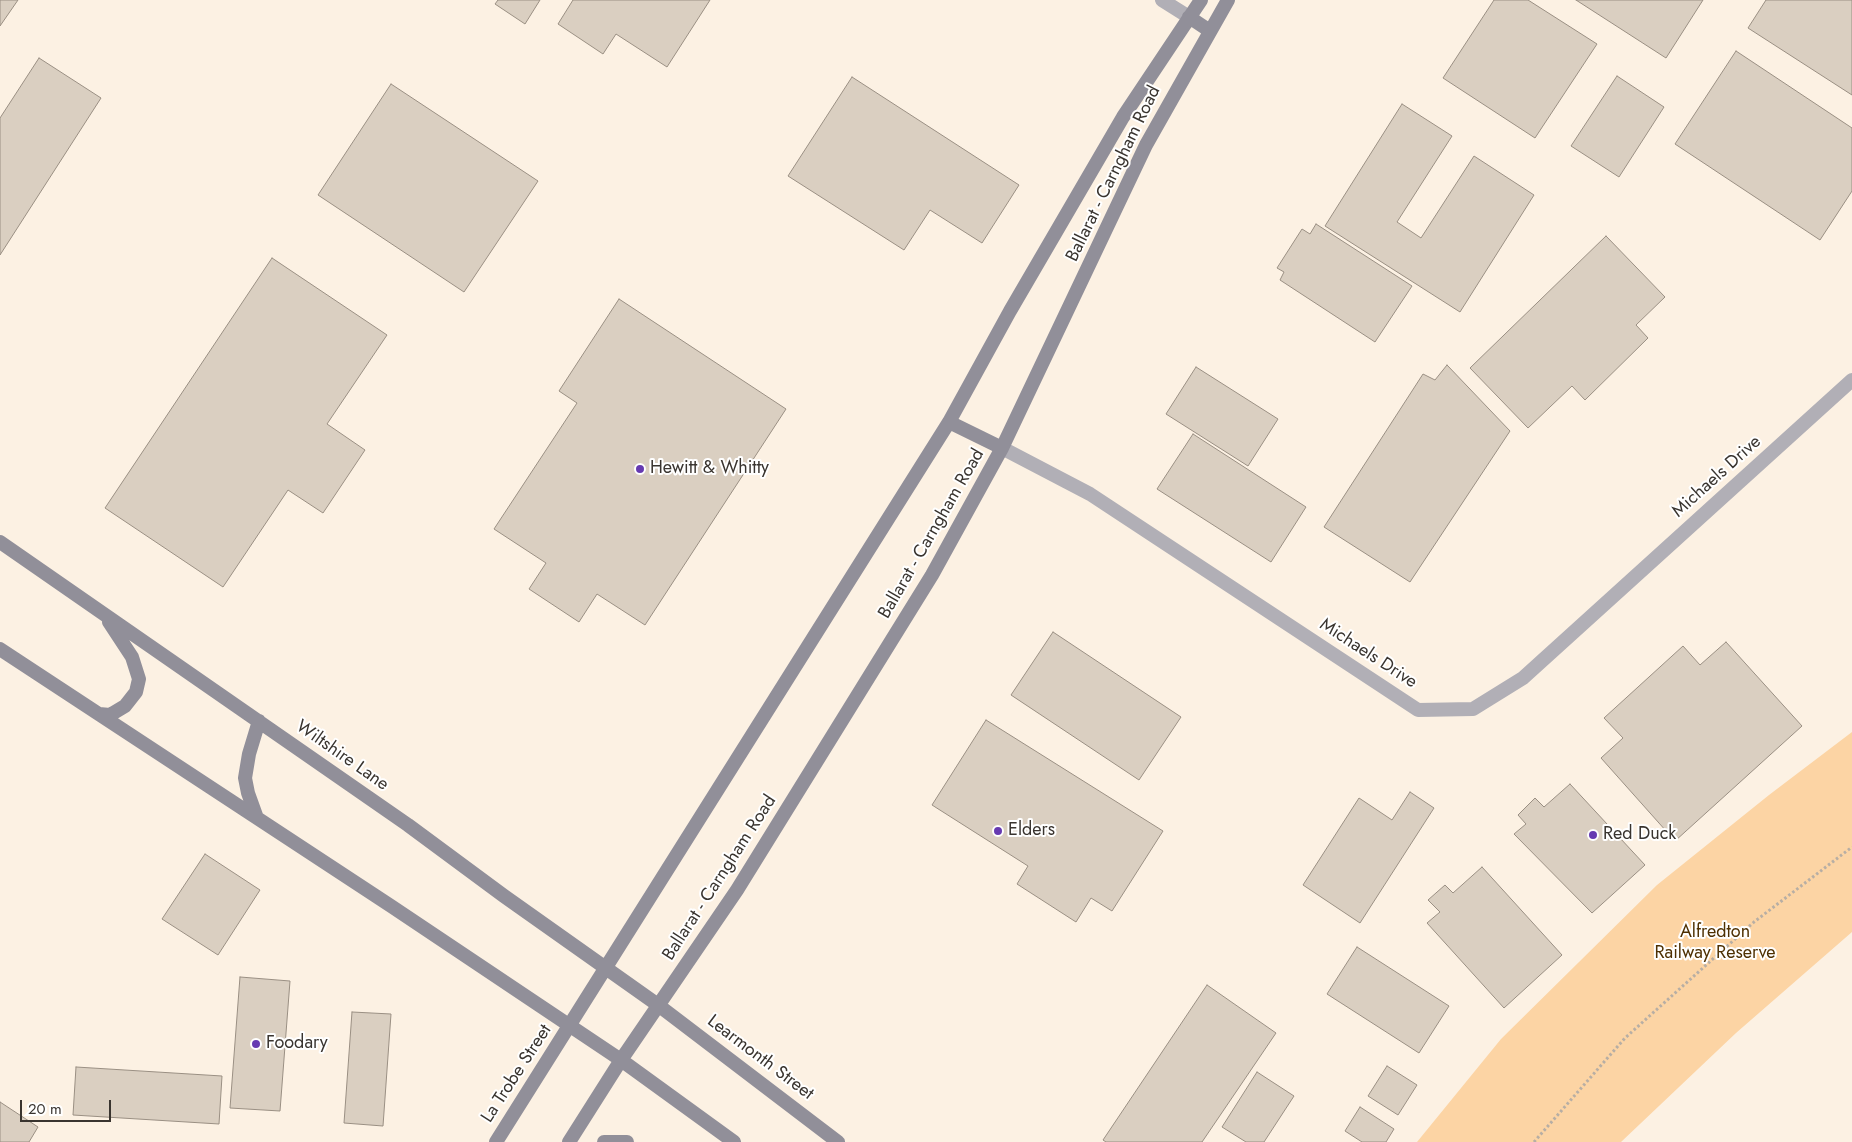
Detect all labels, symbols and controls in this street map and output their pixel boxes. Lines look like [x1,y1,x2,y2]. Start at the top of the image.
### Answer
street label: Ballarat - Carngham Road [1062,83,1166,265]
street label: Michaels Drive [1668,431,1766,523]
street label: Ballarat - Carngham Road [874,445,990,623]
place label: Hewitt & Whitty [650,458,769,480]
marker: Hewitt & Whitty [634,463,646,475]
street label: Michaels Drive [1315,614,1421,694]
street label: Wiltshire Lane [291,716,393,796]
street label: Ballarat - Carngham Road [658,791,782,965]
place label: Elders [1008,820,1055,842]
place label: Red Duck [1603,824,1676,846]
marker: Elders [992,825,1004,837]
marker: Red Duck [1587,829,1599,841]
park label: Alfredton Railway Reserve [1654,922,1776,964]
street label: Learmonth Street [703,1011,817,1105]
street label: La Trobe Street [477,1021,557,1127]
place label: Foodary [266,1033,328,1055]
marker: Foodary [250,1038,262,1050]
scale bar [22,1090,114,1122]
text: 20 m [28,1098,62,1120]

